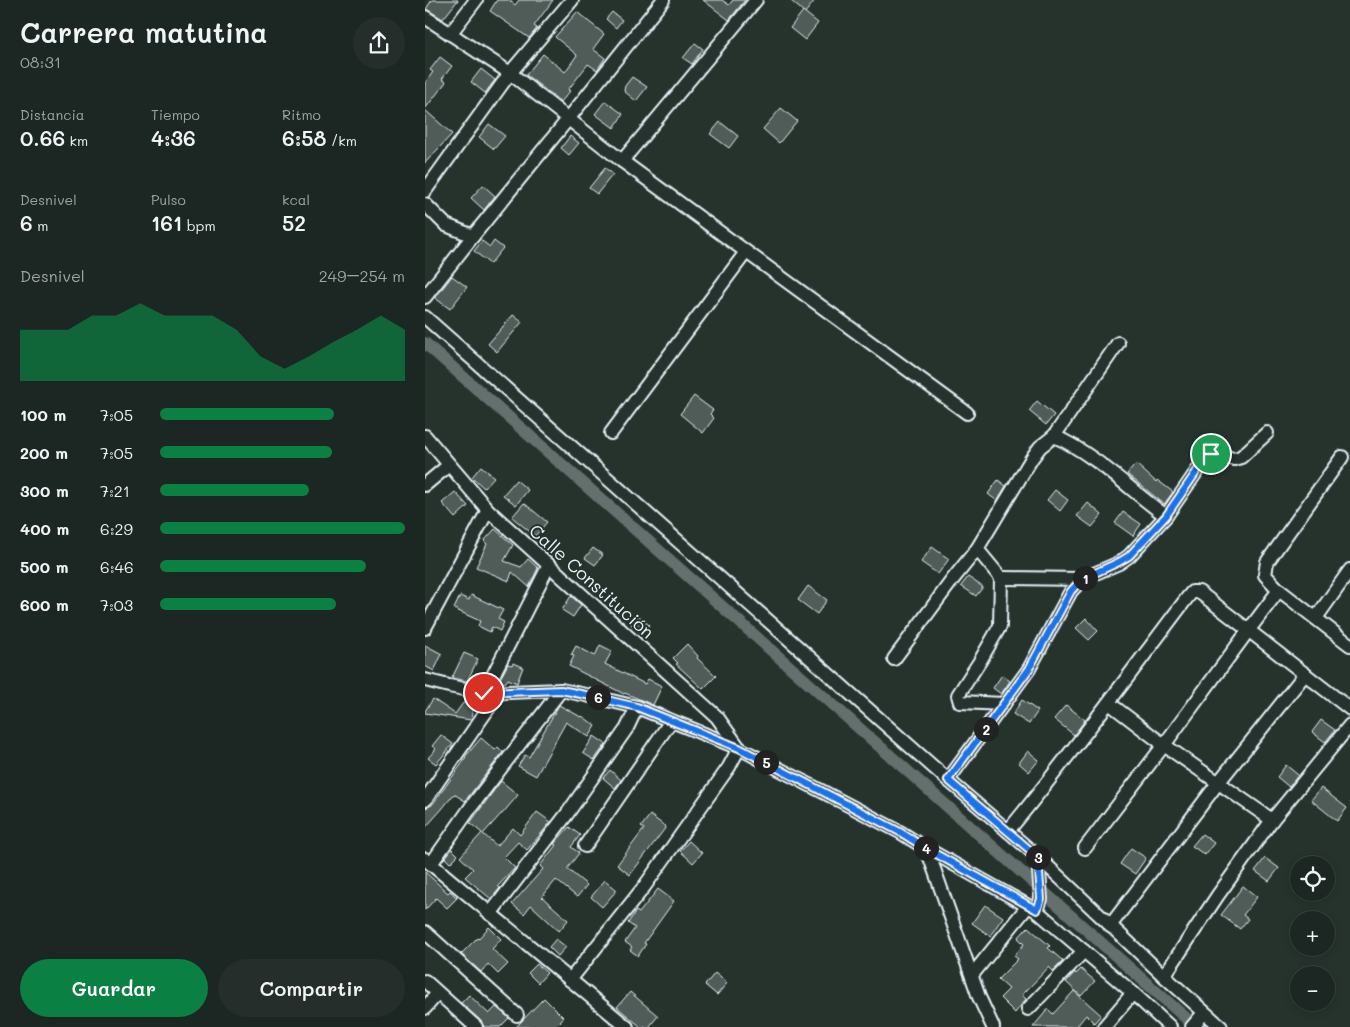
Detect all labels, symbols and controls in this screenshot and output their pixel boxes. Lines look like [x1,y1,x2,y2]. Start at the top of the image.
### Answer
text: Carrera matutina [20,14,267,50]
button: share [353,17,405,69]
text: 08:31 [20,51,61,72]
text: Distancia [20,105,85,124]
text: Tiempo [151,105,200,124]
text: Ritmo [282,105,321,124]
text: 0.66 [20,124,65,151]
text: 4:36 [151,124,196,151]
text: 6:58 [282,124,327,151]
text: km [65,131,88,150]
text: /km [327,131,357,150]
text: Desnivel [20,190,77,209]
text: Pulso [151,190,186,209]
text: kcal [282,190,310,209]
text: 6 [20,209,33,236]
text: 161 [151,209,182,236]
text: 52 [282,209,306,236]
text: m [33,216,48,235]
text: bpm [182,216,216,235]
text: Desnivel [20,265,85,286]
text: 249–254 m [319,265,405,286]
text: 100 m [20,404,66,425]
text: 7:05 [100,404,133,425]
pin [1190,433,1232,475]
icon: arrive [1197,440,1225,468]
text: 200 m [20,442,68,463]
text: 7:05 [100,442,133,463]
text: 300 m [20,480,69,501]
text: 7:21 [100,480,130,501]
text: 400 m [20,518,69,539]
text: 6:29 [100,518,133,539]
street label: Calle Constitución [524,518,660,644]
text: 500 m [20,556,68,577]
text: 6:46 [100,556,134,577]
pin: 1 [1073,566,1097,590]
text: 1 [1082,569,1089,588]
text: 600 m [20,594,69,615]
text: 7:03 [100,594,133,615]
pin [463,672,505,714]
icon: check [470,679,498,707]
pin: 6 [585,684,611,710]
text: 6 [594,688,603,707]
pin: 2 [973,716,999,742]
text: 2 [983,720,990,739]
pin: 5 [753,750,779,774]
text: 5 [762,753,771,772]
pin: 4 [913,836,939,860]
text: 4 [922,839,931,858]
pin: 3 [1025,844,1051,870]
text: 3 [1034,848,1043,867]
map controls [1290,856,1335,1011]
button: locate [1290,856,1335,901]
button: + [1290,911,1335,956]
button: Guardar [20,959,208,1017]
button: Compartir [218,959,405,1017]
button: − [1290,966,1335,1011]

